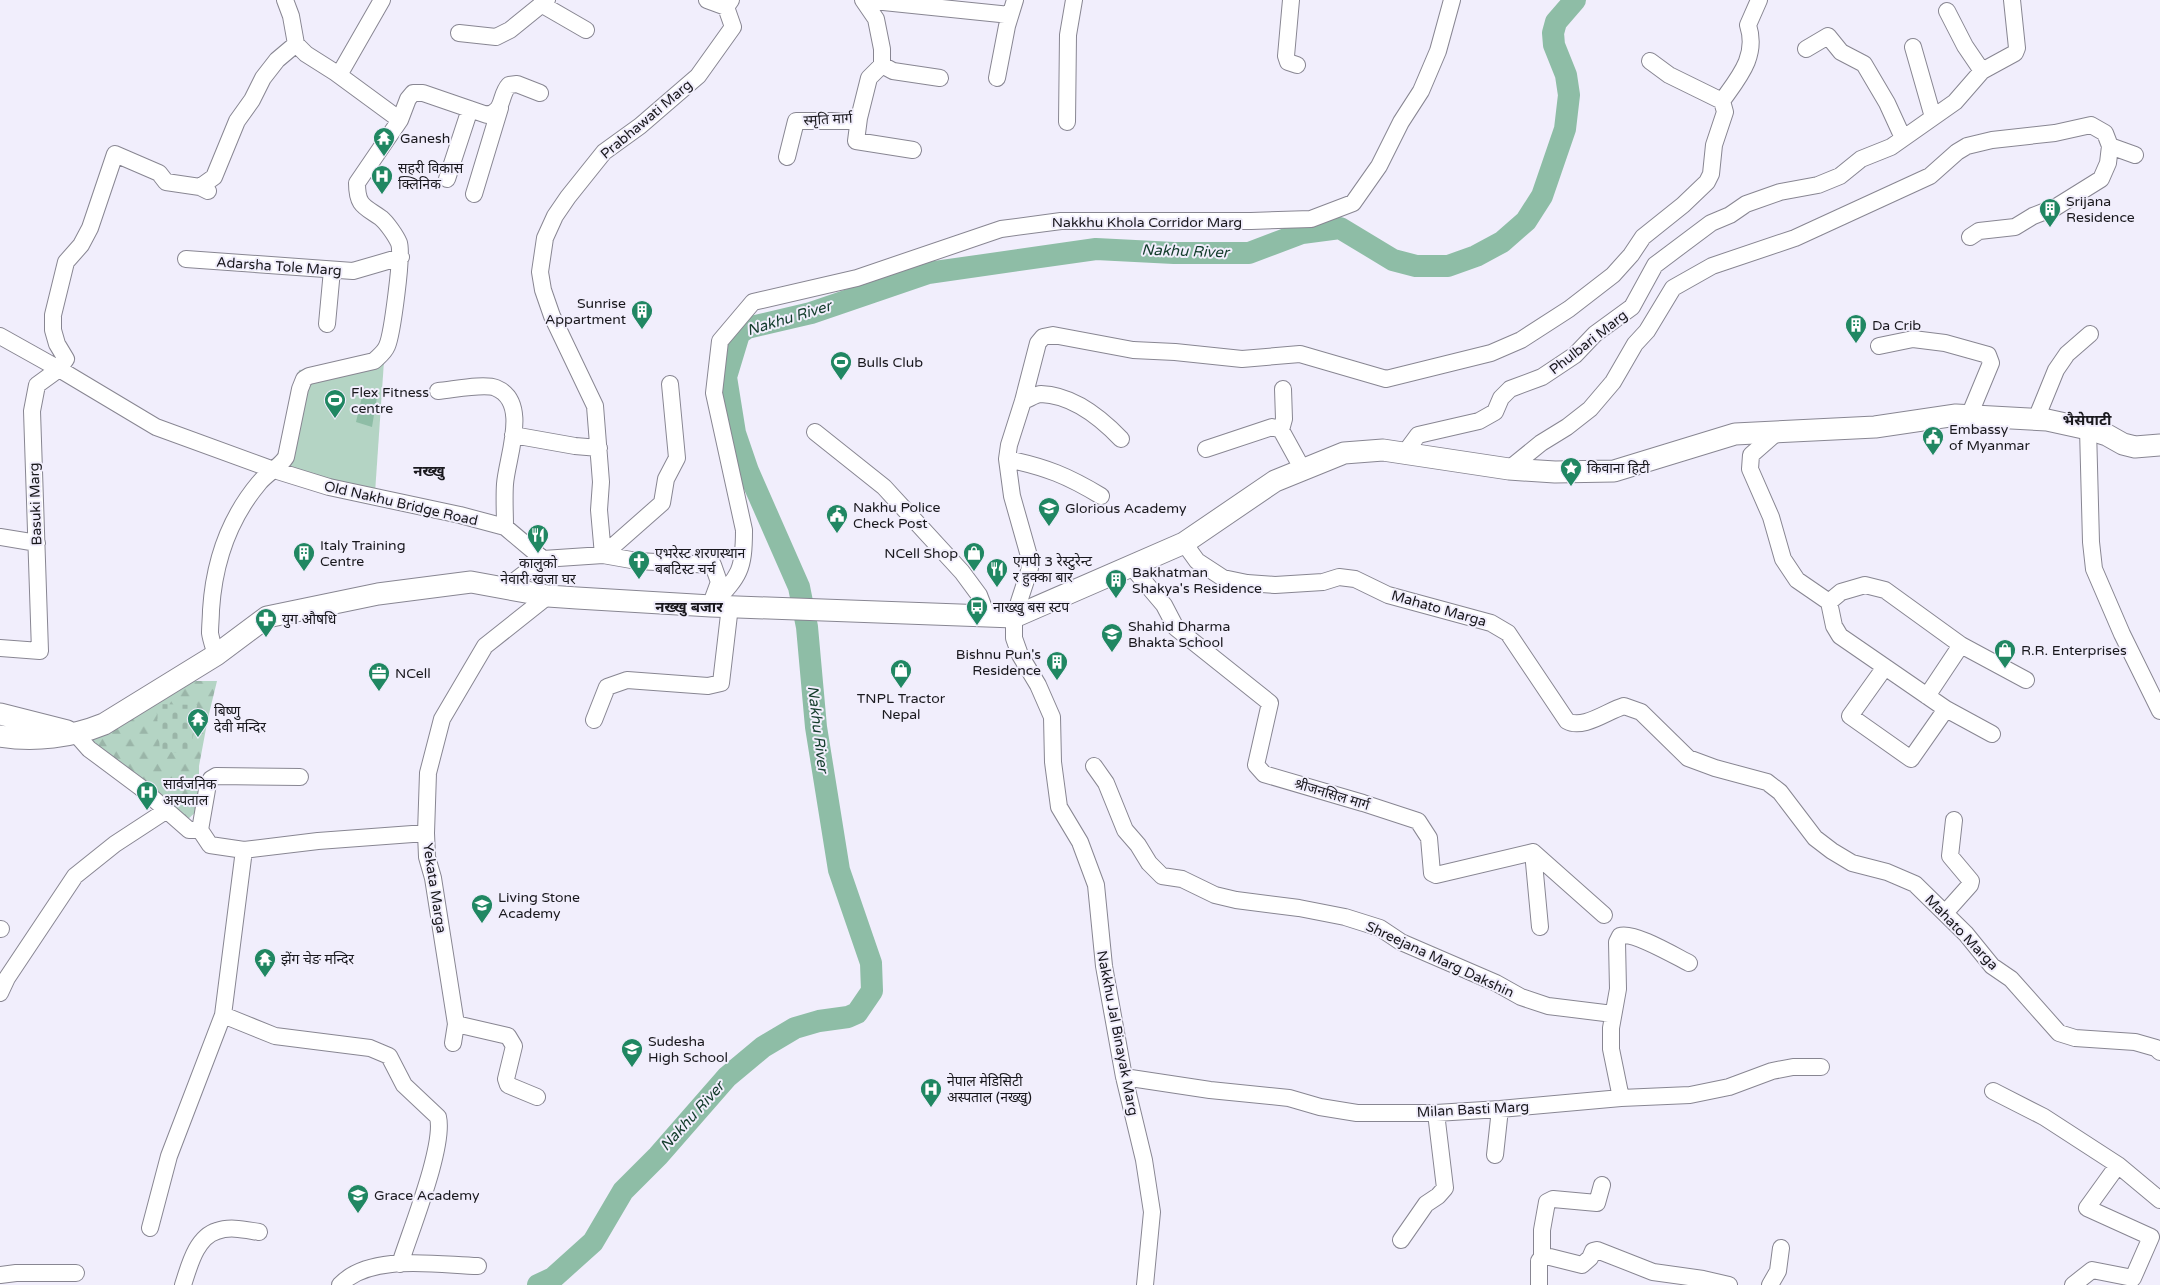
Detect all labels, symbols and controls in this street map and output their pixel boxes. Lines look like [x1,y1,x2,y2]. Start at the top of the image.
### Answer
street label: Prabhawati Marg [597,76,696,163]
street label: स्मृति मार्ग [803,110,854,130]
temple icon: Ganesh [372,126,396,157]
place label: Ganesh [400,130,450,147]
place label: सहरी विकास क्लिनिक [398,160,464,193]
hospital icon: सहरी विकास क्लिनिक [370,164,394,195]
place label: Srijana Residence [2066,193,2135,226]
building icon: Srijana Residence [2038,197,2062,228]
street label: Nakkhu Khola Corridor Marg [1052,214,1242,231]
water label: Nakhu River [1141,240,1231,262]
street label: Adarsha Tole Marg [216,254,342,279]
place label: Sunrise Appartment [545,295,627,328]
water label: Nakhu River [745,296,836,339]
building icon: Sunrise Appartment [630,299,654,330]
street label: Phulbari Marg [1546,307,1631,378]
building icon: Da Crib [1844,313,1868,344]
place label: Da Crib [1872,317,1921,334]
sports icon: Bulls Club [829,350,853,381]
place label: Bulls Club [857,354,923,371]
place label: Flex Fitness centre [351,384,429,417]
sports icon: Flex Fitness centre [323,388,347,419]
district label: भैसेपाटी [2063,411,2112,429]
place label: Embassy of Myanmar [1949,421,2030,454]
public building icon: Embassy of Myanmar [1921,425,1945,456]
place icon: किवाना हिटी [1559,456,1583,487]
place label: किवाना हिटी [1587,460,1650,477]
street label: Basuki Marg [26,462,45,546]
district label: नख्खु [413,462,446,481]
street label: Old Nakhu Bridge Road [322,477,480,529]
school or university icon: Glorious Academy [1037,496,1061,527]
place label: Nakhu Police Check Post [853,499,940,532]
place label: Glorious Academy [1065,500,1187,517]
public building icon: Nakhu Police Check Post [825,503,849,534]
restaurant icon: कालुको नेवारी खजा घर [526,523,550,554]
place label: Italy Training Centre [320,537,405,570]
building icon: Italy Training Centre [292,541,316,572]
shop icon: NCell Shop [962,541,986,572]
place label: एभरेस्ट शरणस्थान बबटिस्ट चर्च [655,544,746,578]
place label: NCell Shop [884,545,958,562]
church icon: एभरेस्ट शरणस्थान बबटिस्ट चर्च [627,549,651,580]
place label: एमपी 3 रेस्टुरेन्ट र हुक्का बार [1013,552,1093,587]
place label: कालुको नेवारी खजा घर [500,555,576,588]
restaurant icon: एमपी 3 रेस्टुरेन्ट र हुक्का बार [985,557,1009,588]
place label: Bakhatman Shakya's Residence [1132,564,1262,597]
building icon: Bakhatman Shakya's Residence [1104,568,1128,599]
street label: Mahato Marga [1389,587,1488,630]
bus stop icon: नाख्खु बस स्टप [965,595,989,626]
district label: नख्खु बजार [655,598,723,617]
place label: नाख्खु बस स्टप [993,599,1070,617]
pharmacy icon: युग औषधि [254,607,278,638]
place label: युग औषधि [282,611,337,629]
place label: Shahid Dharma Bhakta School [1128,618,1230,651]
school or university icon: Shahid Dharma Bhakta School [1100,622,1124,653]
shop icon: R.R. Enterprises [1993,638,2017,669]
place label: R.R. Enterprises [2021,642,2127,659]
place label: Bishnu Pun's Residence [956,646,1041,679]
building icon: Bishnu Pun's Residence [1045,650,1069,681]
shop icon: TNPL Tractor Nepal [889,658,913,689]
office icon: NCell [367,661,391,692]
place label: NCell [395,665,431,682]
water label: Nakhu River [804,685,833,776]
place label: TNPL Tractor Nepal [857,690,946,723]
place label: बिष्णु देवी मन्दिर [214,703,266,736]
temple icon: बिष्णु देवी मन्दिर [186,707,210,738]
street label: श्रीजनसिल मार्ग [1292,775,1373,814]
place label: सार्वजनिक अस्पताल [163,776,217,809]
hospital icon: सार्वजनिक अस्पताल [135,780,159,811]
street label: Yekata Marga [419,842,450,934]
place label: Living Stone Academy [498,889,580,922]
street label: Mahato Marga [1921,891,2002,974]
school or university icon: Living Stone Academy [470,893,494,924]
street label: Shreejana Marg Dakshin [1363,918,1517,1001]
temple icon: झेंग चेङ मन्दिर [253,947,277,978]
street label: Nakkhu Jal Binayak Marg [1093,949,1142,1117]
place label: झेंग चेङ मन्दिर [281,950,354,968]
place label: Sudesha High School [648,1033,728,1066]
school or university icon: Sudesha High School [620,1037,644,1068]
place label: नेपाल मेडिसिटी अस्पताल (नख्खु) [947,1072,1032,1107]
water label: Nakhu River [656,1076,729,1154]
hospital icon: नेपाल मेडिसिटी अस्पताल (नख्खु) [919,1077,943,1108]
street label: Milan Basti Marg [1416,1098,1530,1121]
school or university icon: Grace Academy [346,1183,370,1214]
place label: Grace Academy [374,1187,480,1204]

